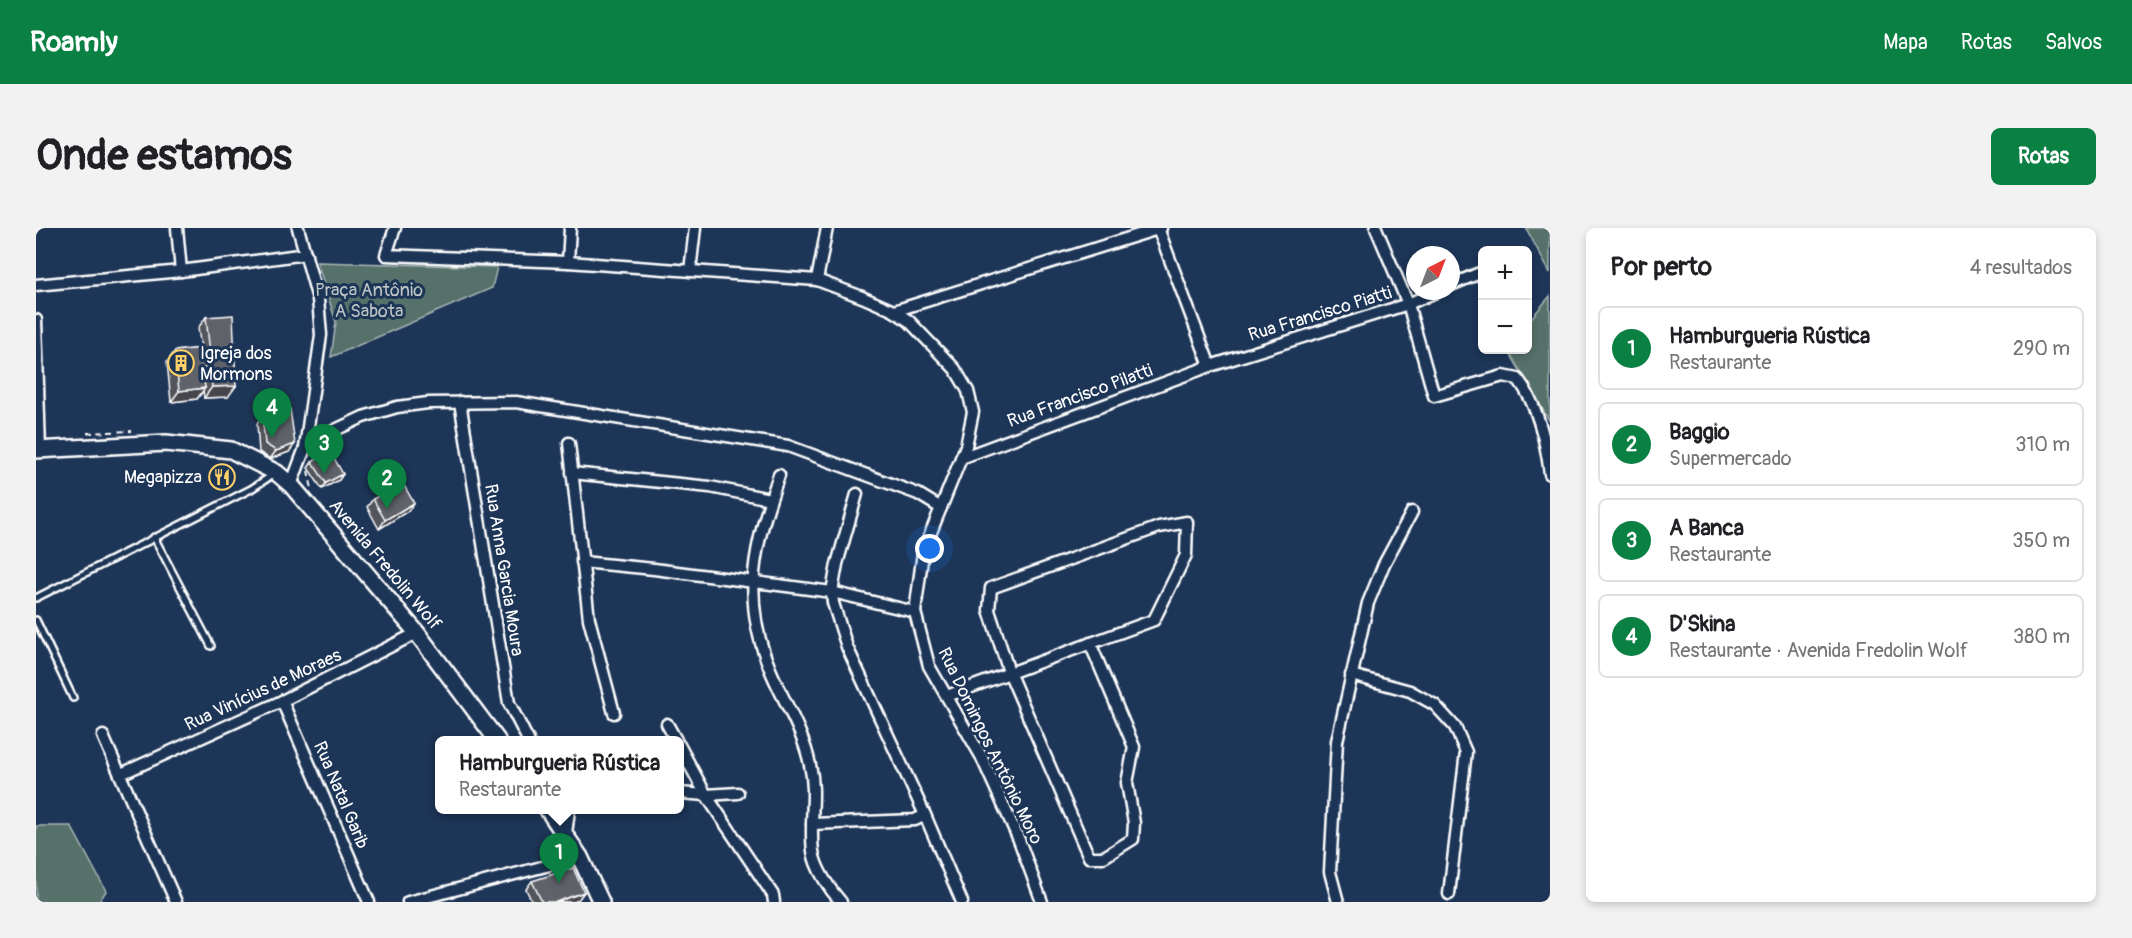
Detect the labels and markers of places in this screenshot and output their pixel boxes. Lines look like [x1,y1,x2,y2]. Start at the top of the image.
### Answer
place label: Igreja dos Mormons [200,342,272,386]
building icon: Igreja dos Mormons [166,348,196,378]
pin: 4 [252,388,292,438]
pin: 3 [304,424,344,474]
pin: 2 [368,460,406,509]
restaurant icon: Megapizza [207,462,237,492]
place label: Megapizza [124,466,202,489]
pin: 1 [540,834,578,883]

